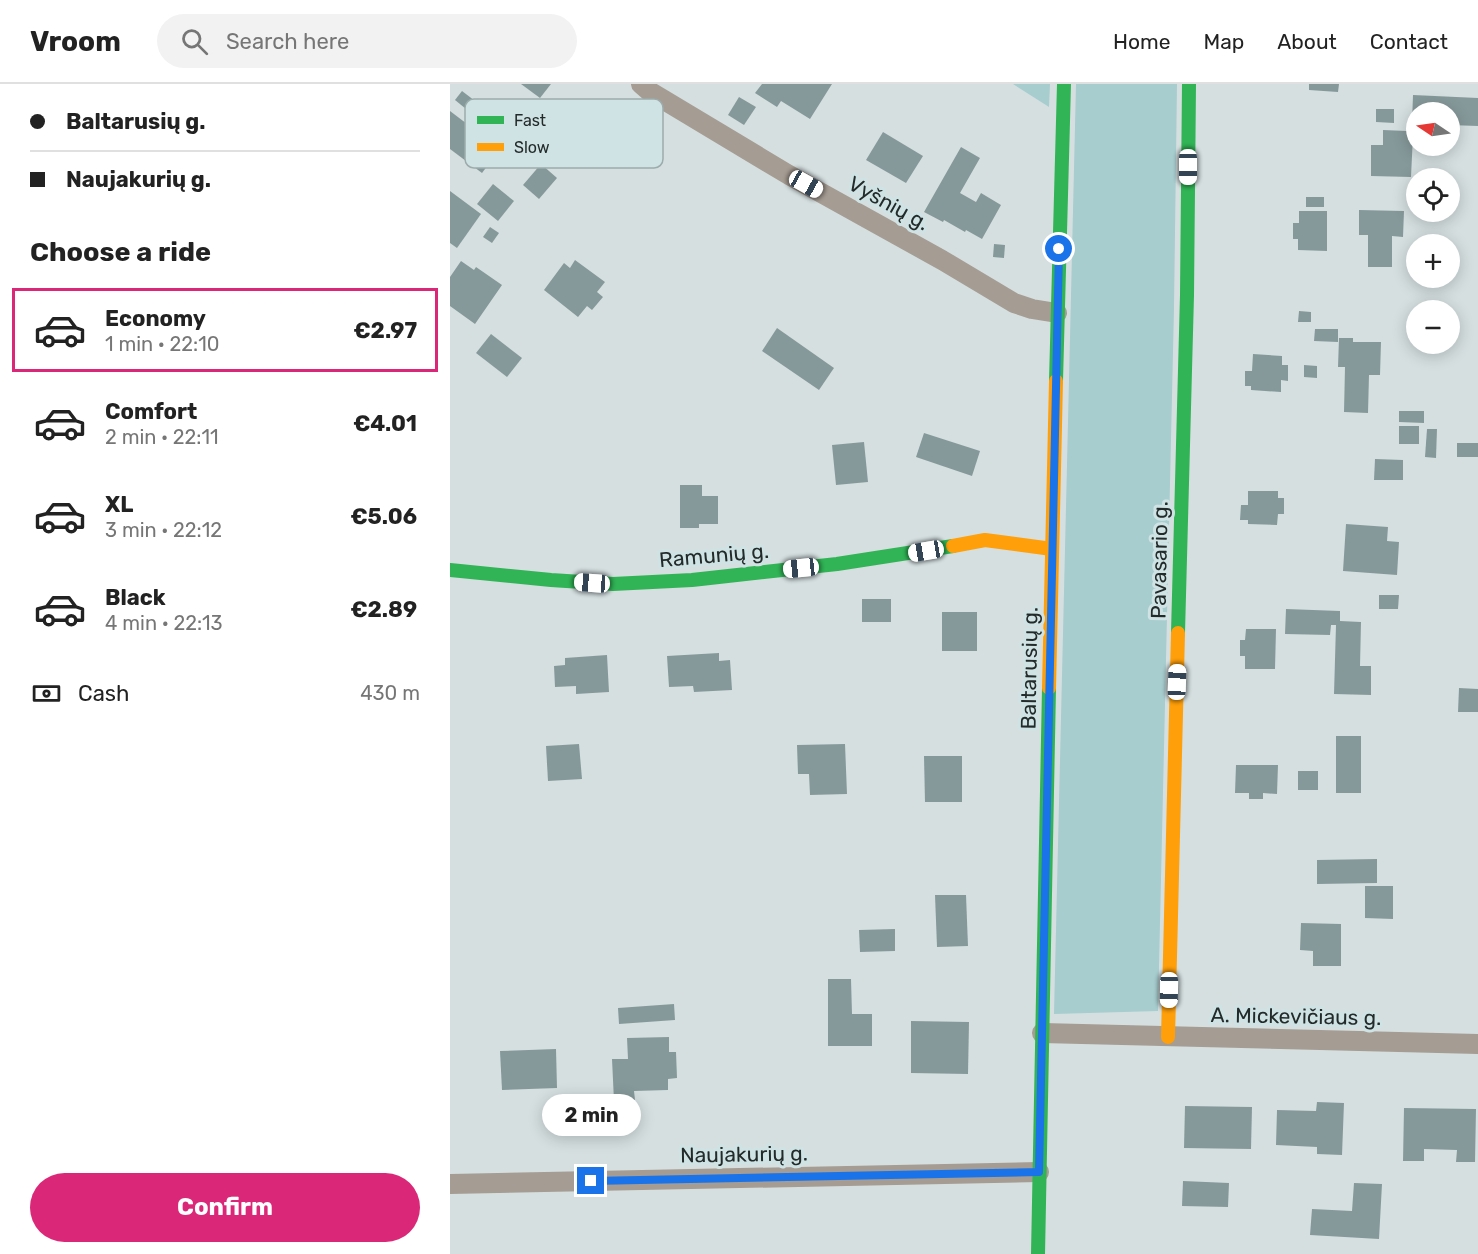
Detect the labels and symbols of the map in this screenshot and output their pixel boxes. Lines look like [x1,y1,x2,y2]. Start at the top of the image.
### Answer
legend [465,99,663,168]
north arrow [1406,102,1460,156]
text: Fast [514,111,546,130]
text: Slow [514,138,550,157]
car [1179,149,1197,185]
car [786,167,826,201]
street label: Vyšnių g. [844,171,934,235]
route start [1045,235,1072,262]
street label: Pavasario g. [1145,501,1173,619]
street label: Ramunių g. [658,538,770,572]
car [907,539,945,563]
car [782,557,820,579]
car [573,573,611,593]
street label: Baltarusių g. [1015,607,1043,729]
car [1167,664,1187,700]
car [1160,972,1178,1008]
street label: A. Mickevičiaus g. [1210,1002,1382,1030]
callout: 2 min [542,1094,640,1136]
street label: Naujakurių g. [680,1140,808,1168]
route end [577,1167,604,1194]

